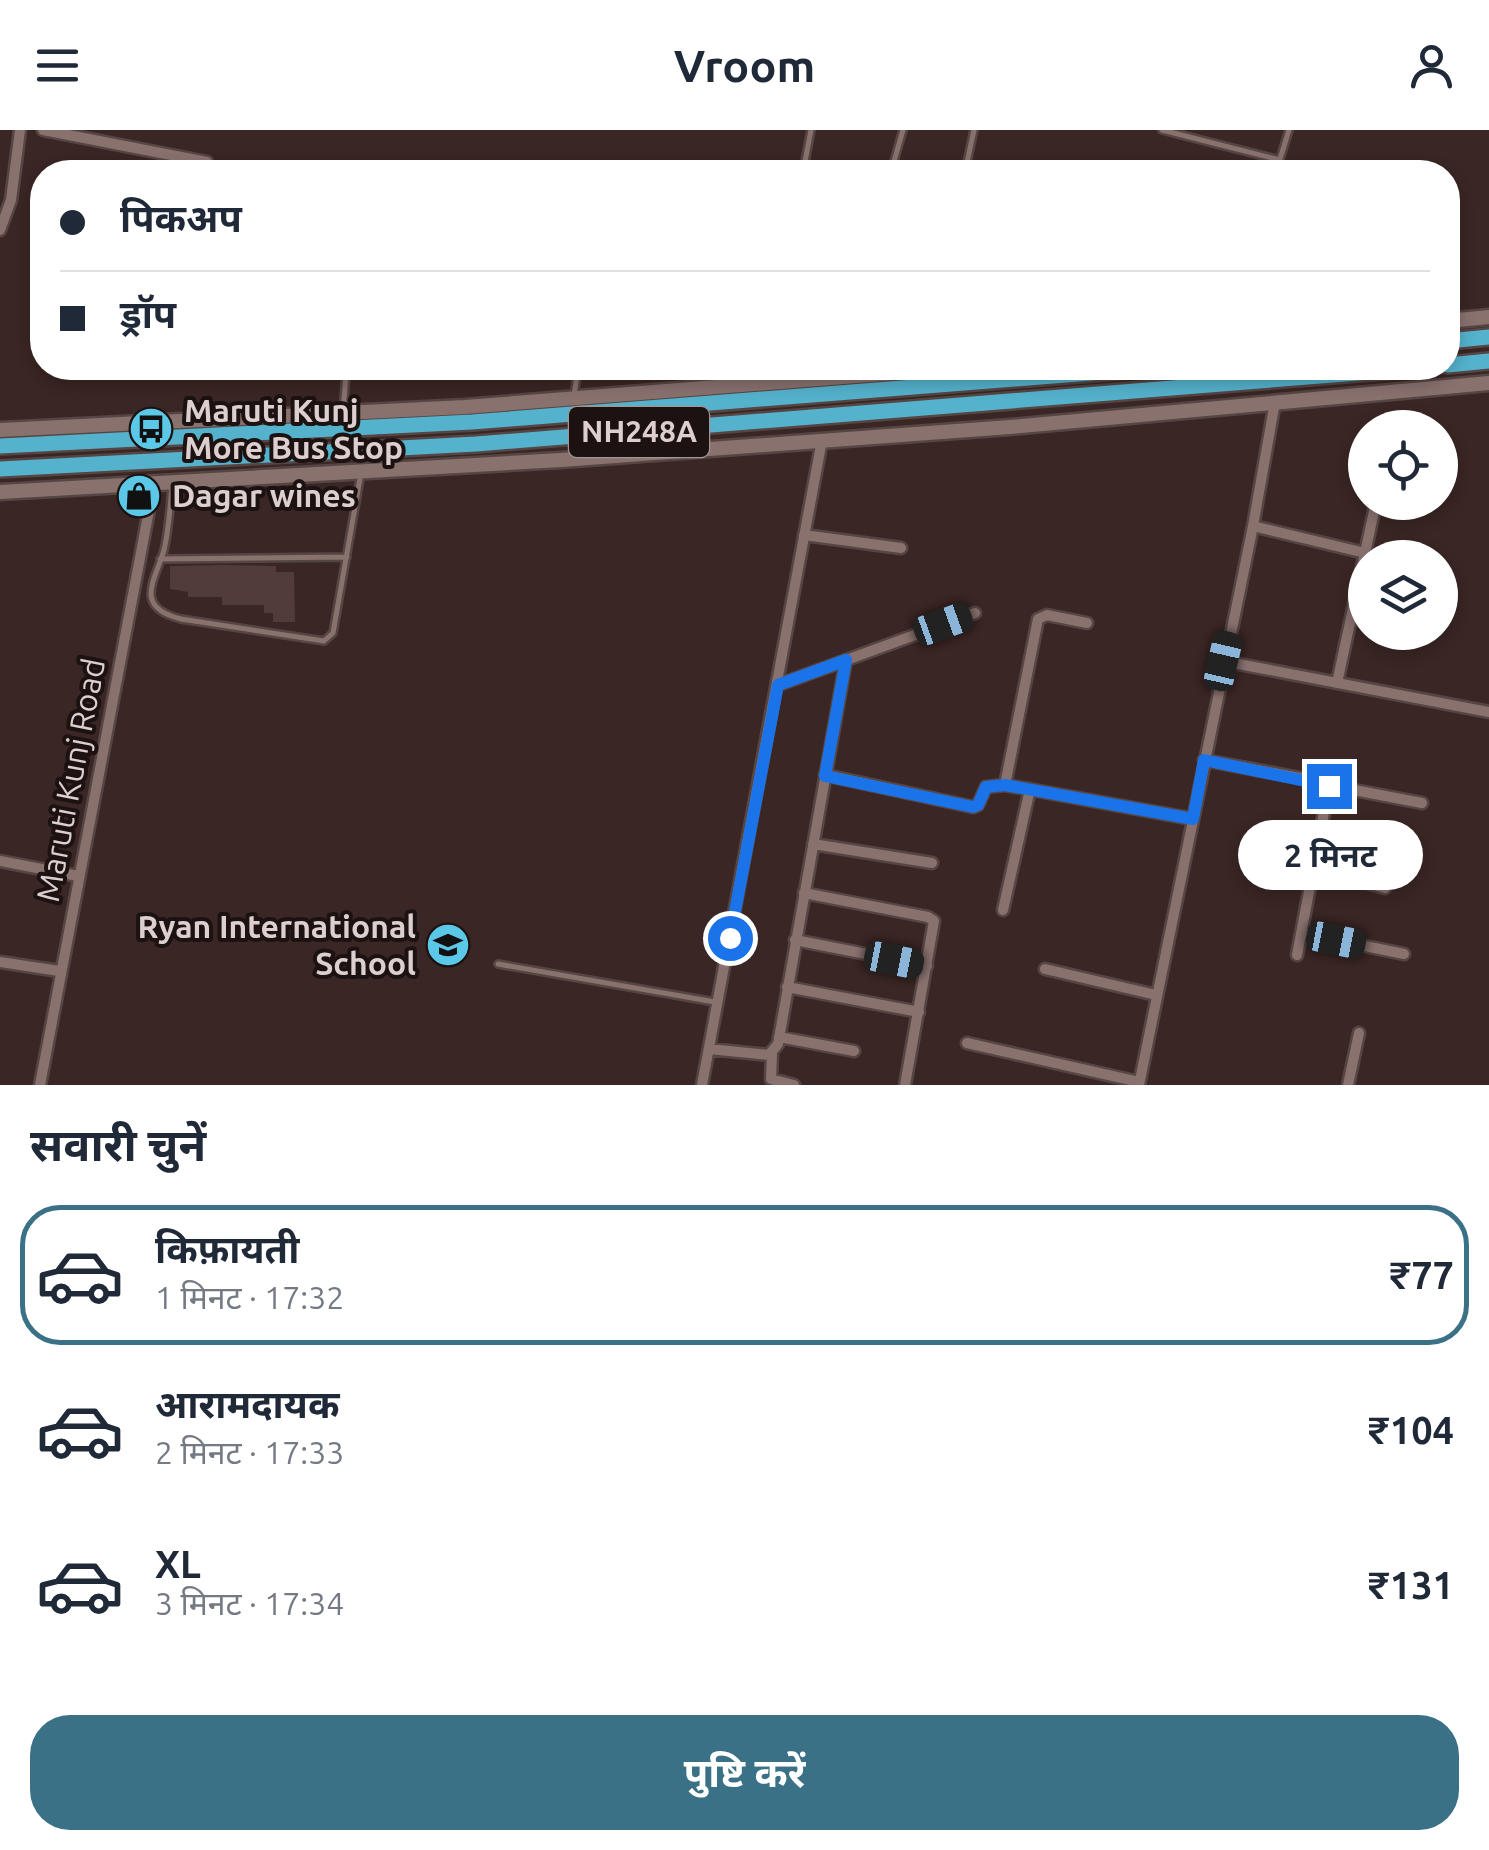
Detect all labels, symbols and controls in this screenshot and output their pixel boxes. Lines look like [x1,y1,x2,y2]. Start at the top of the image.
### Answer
icon: menu [30,38,85,93]
icon: person [1404,38,1459,93]
text: Vroom [674,40,815,91]
text: पिकअप [120,197,242,239]
text: ड्रॉप [120,293,176,335]
place label: Maruti Kunj More Bus Stop [184,392,403,465]
bus stop icon: Maruti Kunj More Bus Stop [128,406,174,452]
road number: NH248A [569,407,709,457]
map controls [1348,410,1458,650]
button: locate [1348,410,1458,520]
shop icon: Dagar wines [116,473,162,519]
place label: Dagar wines [172,477,356,513]
button: layers [1348,540,1458,650]
car [910,600,976,648]
car [1202,628,1244,694]
street label: Maruti Kunj Road [29,655,111,905]
route end [1307,764,1352,809]
callout: 2 मिनट [1236,821,1422,891]
text: 2 मिनट [1284,837,1377,873]
place label: Ryan International School [138,908,416,981]
route start [708,916,753,961]
car [1304,920,1368,960]
school or university icon: Ryan International School [425,922,471,968]
car [862,940,926,980]
text: सवारी चुनें [30,1119,206,1170]
text: किफ़ायती [155,1228,299,1270]
icon: car [35,1230,125,1320]
text: ₹77 [1390,1254,1454,1296]
text: 1 मिनट · 17:32 [155,1279,344,1315]
text: आरामदायक [155,1383,339,1425]
icon: car [35,1385,125,1475]
text: ₹104 [1368,1409,1454,1451]
text: 2 मिनट · 17:33 [155,1434,344,1470]
icon: car [35,1540,125,1630]
text: XL [155,1543,201,1585]
text: ₹131 [1368,1564,1454,1606]
text: 3 मिनट · 17:34 [155,1585,344,1621]
button: पुष्टि करें [30,1715,1459,1830]

